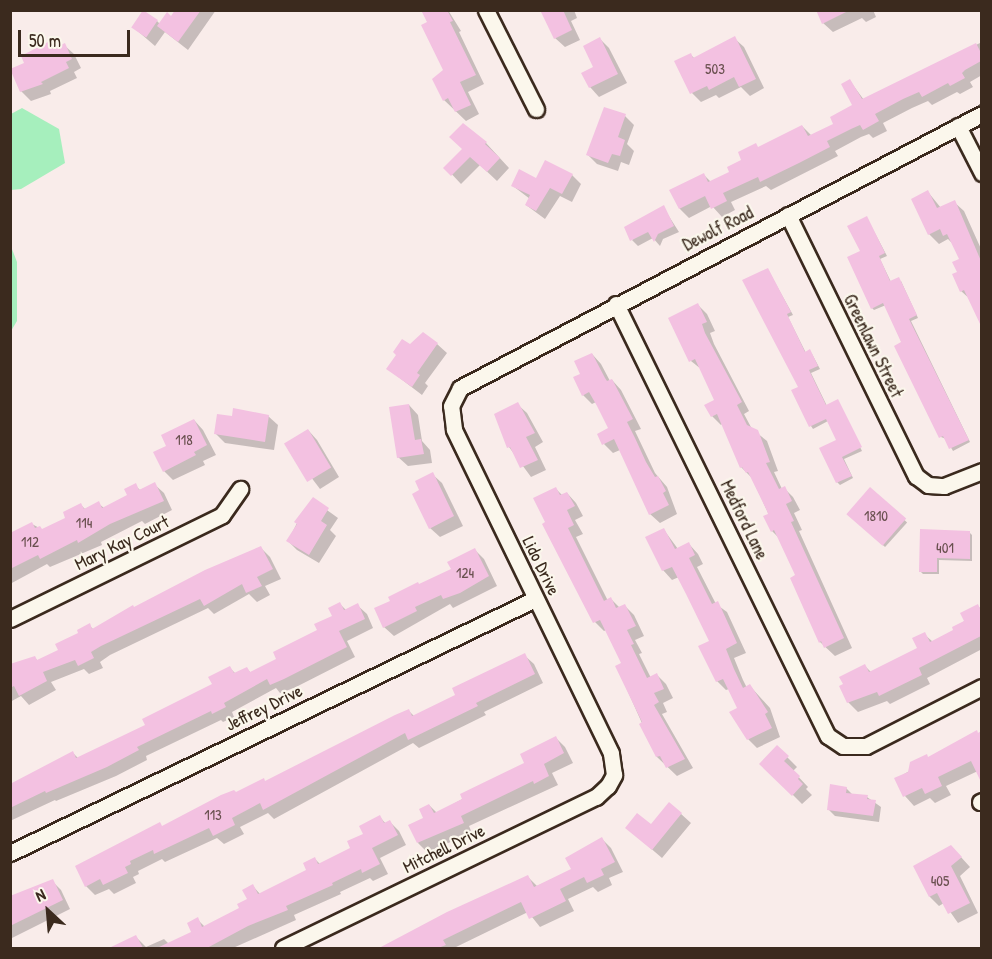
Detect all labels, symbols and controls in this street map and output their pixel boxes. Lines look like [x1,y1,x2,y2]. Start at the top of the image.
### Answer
scale bar [21,18,134,56]
text: 50 m [29,28,61,53]
house number: 503 [705,60,725,78]
street label: Dewolf Road [679,202,757,256]
street label: Greenlawn Street [839,291,907,401]
house number: 118 [175,431,193,449]
street label: Medford Lane [715,477,773,563]
house number: 1810 [864,507,888,525]
street label: Mary Kay Court [71,511,173,575]
house number: 114 [76,514,92,532]
house number: 112 [21,533,39,551]
street label: Lido Drive [517,533,565,599]
house number: 401 [936,539,954,557]
house number: 124 [456,564,474,582]
street label: Jeffrey Drive [222,680,306,736]
house number: 113 [204,806,222,824]
street label: Mitchell Drive [400,820,488,878]
house number: 405 [931,872,949,890]
north arrow [18,881,78,941]
text: N [31,883,49,907]

